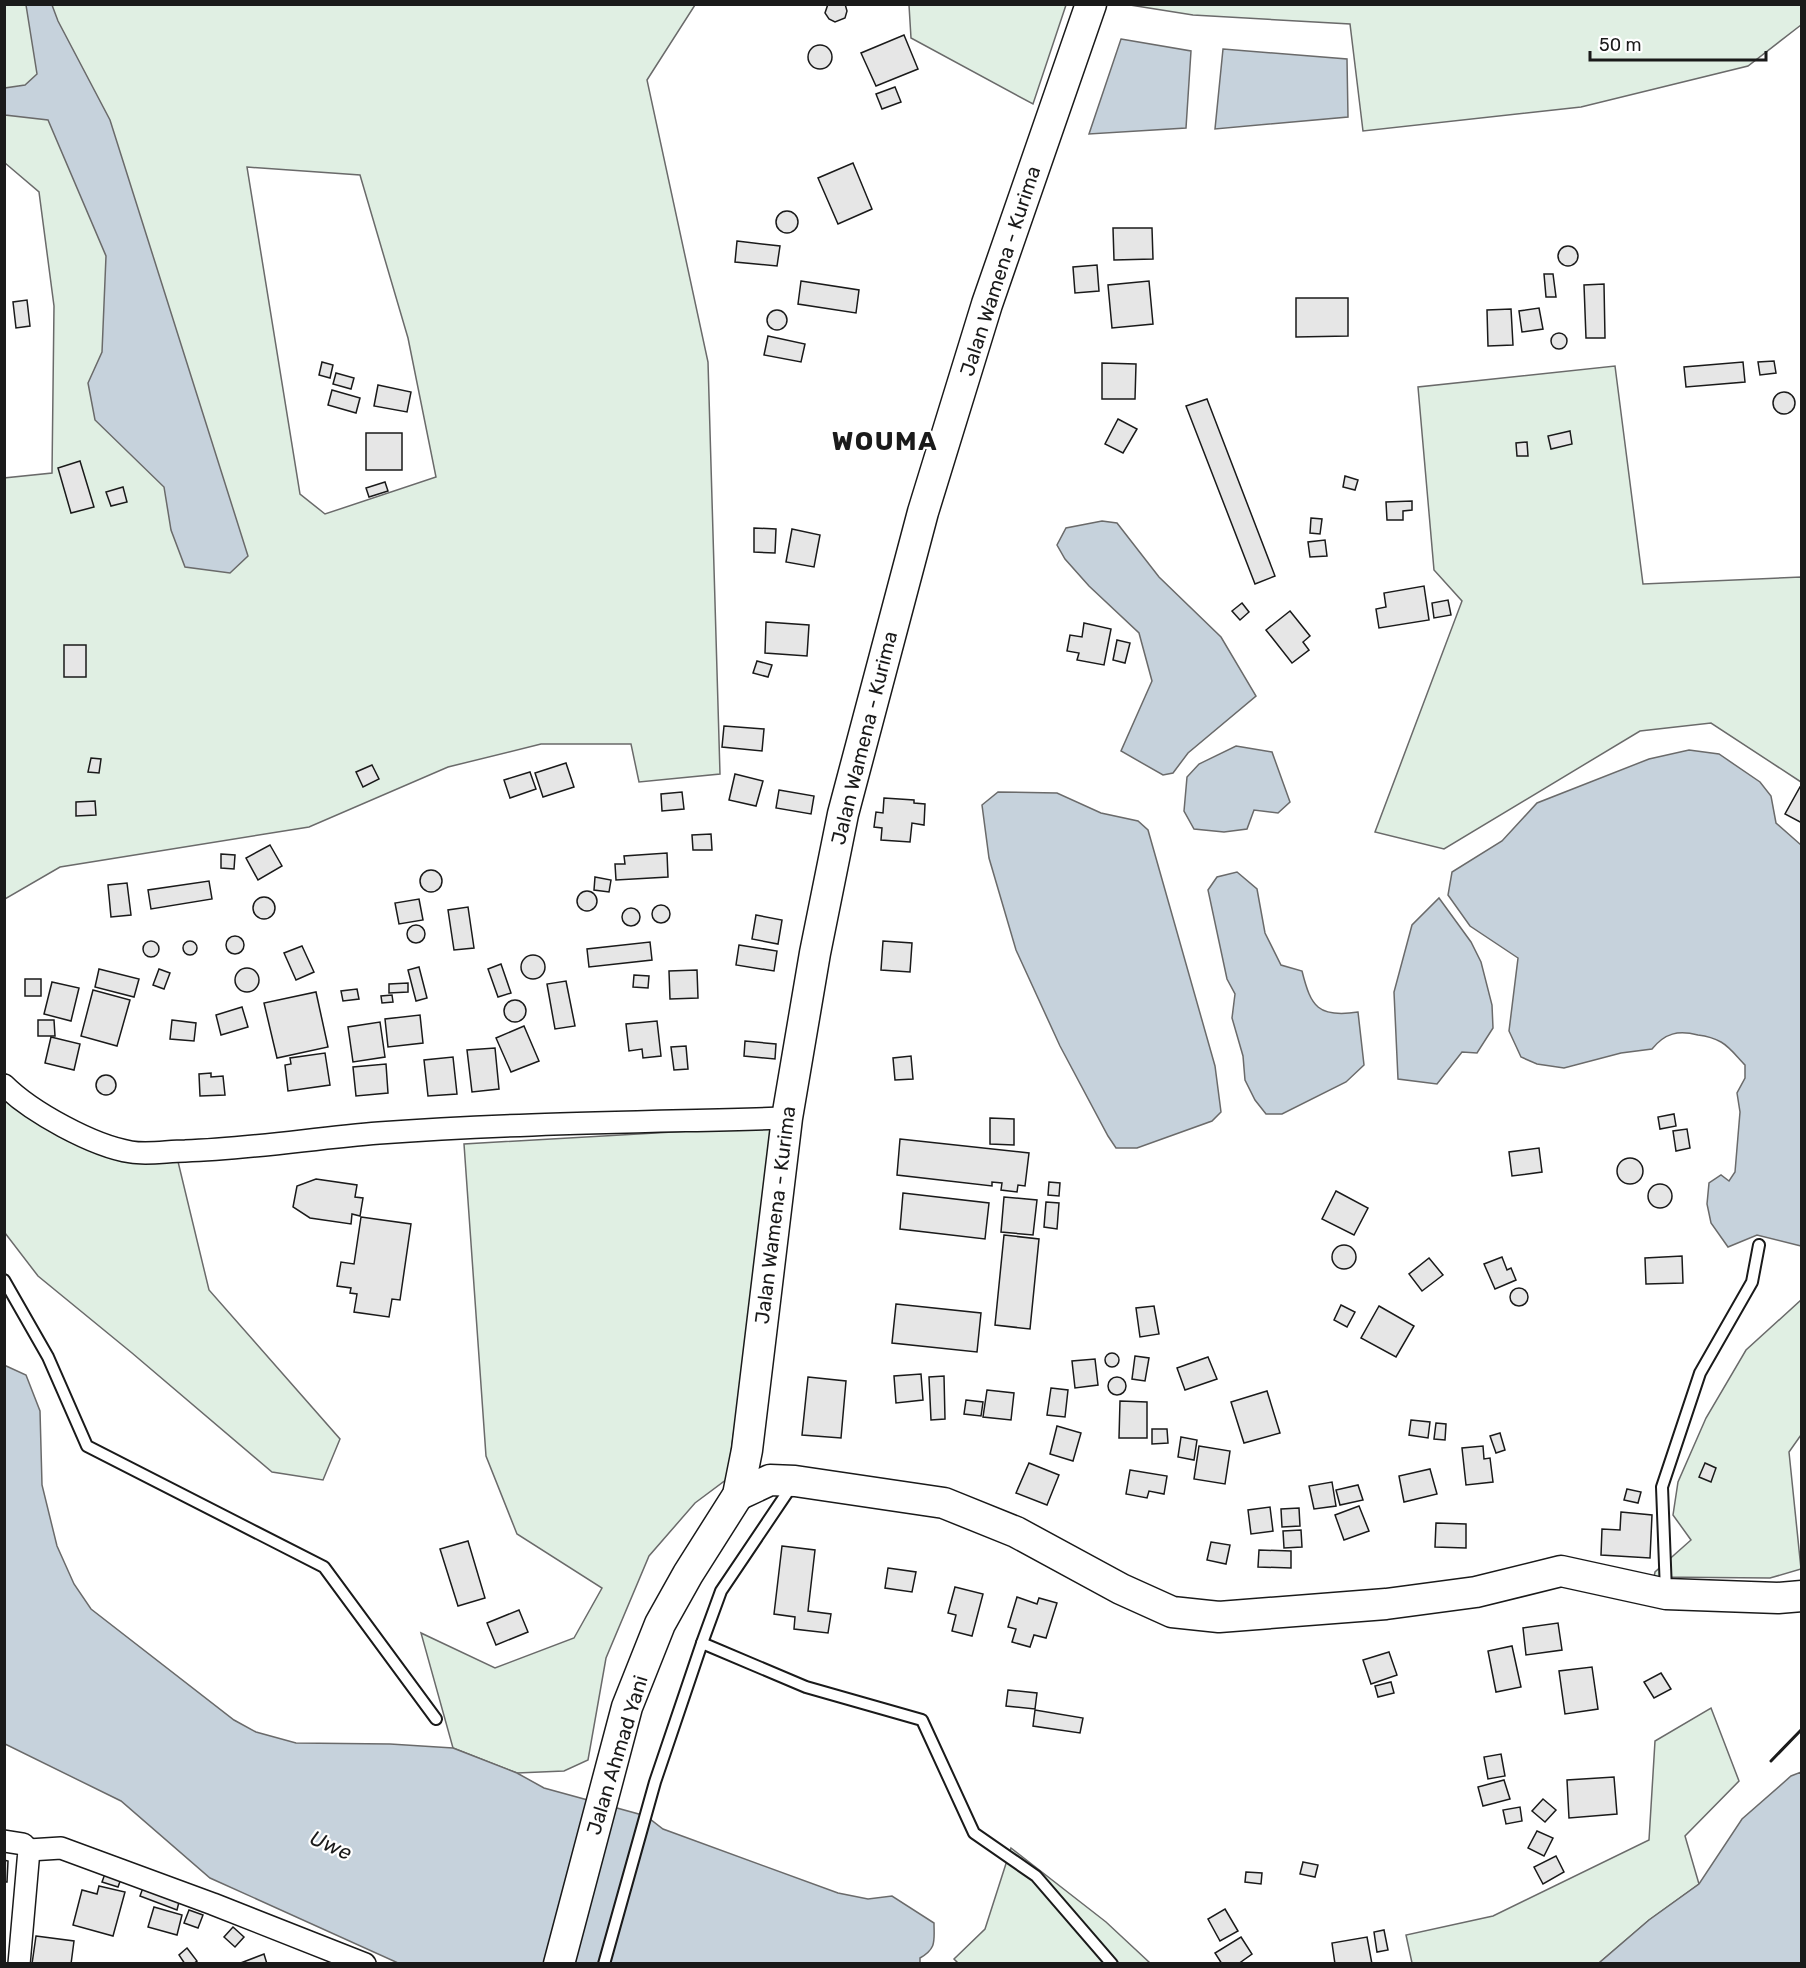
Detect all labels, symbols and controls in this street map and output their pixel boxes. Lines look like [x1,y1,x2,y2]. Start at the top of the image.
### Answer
scale bar [1590,24,1766,62]
text: 50 m [1599,34,1642,56]
street label: Jalan Wamena - Kurima [955,163,1045,379]
district label: WOUMA [832,426,938,457]
street label: Jalan Wamena - Kurima [826,629,902,847]
street label: Jalan Wamena - Kurima [750,1105,800,1325]
street label: Jalan Ahmad Yani [581,1672,653,1838]
water label: Uwe [306,1825,356,1865]

